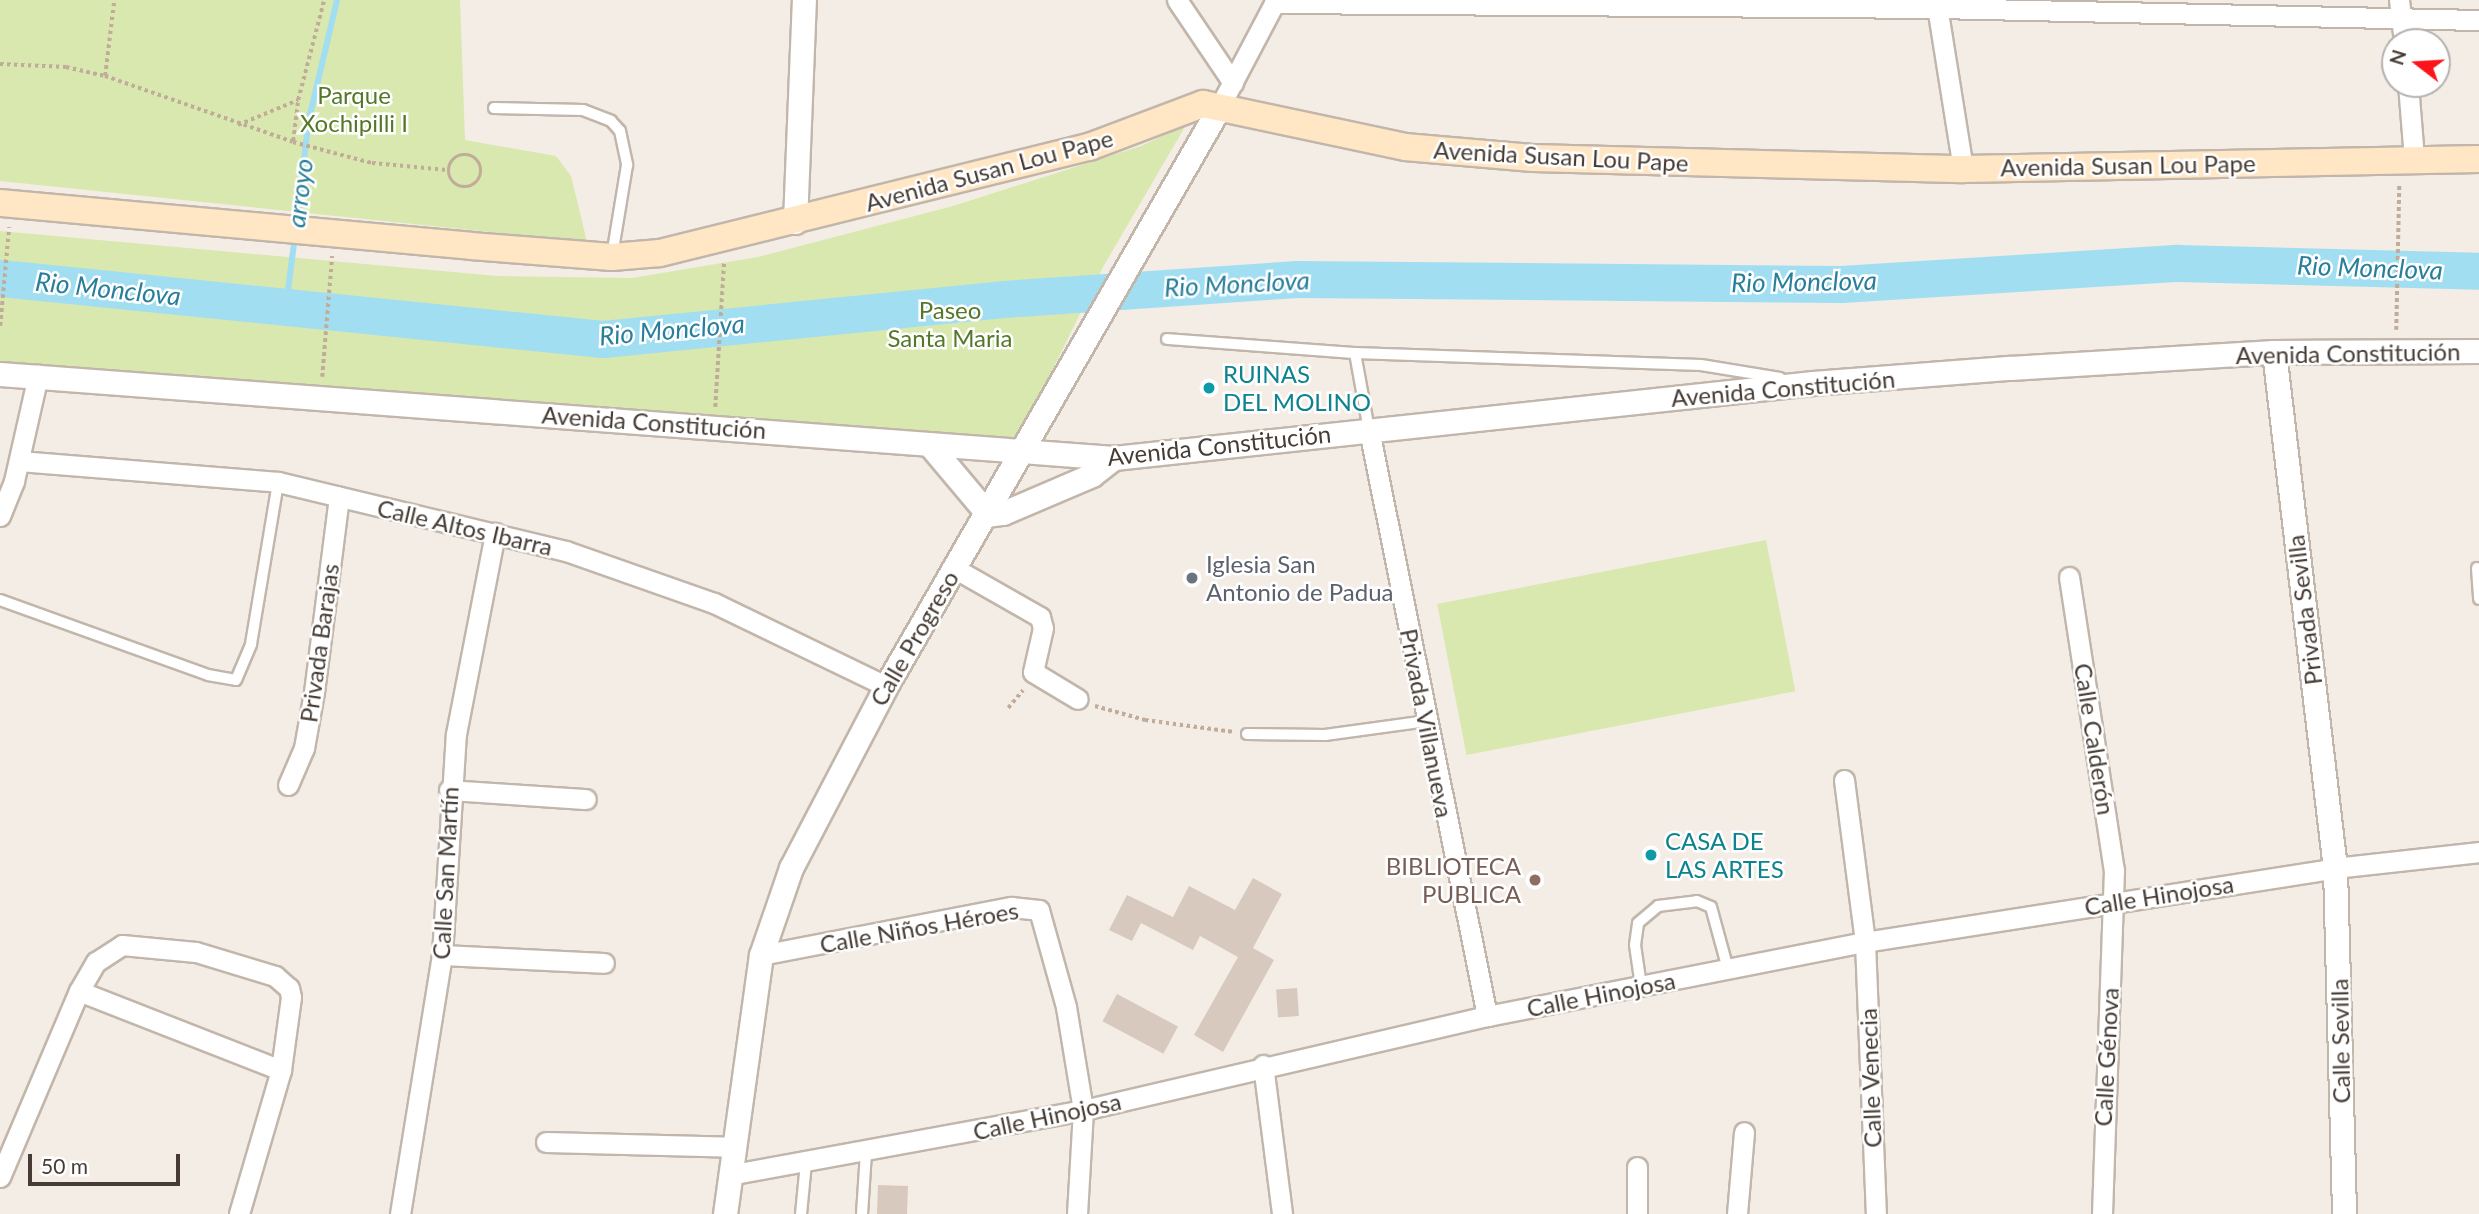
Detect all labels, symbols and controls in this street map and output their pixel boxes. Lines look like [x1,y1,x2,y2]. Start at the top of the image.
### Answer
north arrow [2381,28,2451,98]
text: N [2384,47,2410,68]
park label: Parque Xochipilli I [300,81,408,137]
street label: Avenida Susan Lou Pape [862,123,1116,217]
street label: Avenida Susan Lou Pape [1433,135,1689,177]
street label: Avenida Susan Lou Pape [2000,148,2256,182]
water label: arroyo [280,157,320,229]
water label: Rio Monclova [2297,250,2443,286]
water label: Rio Monclova [1163,265,1311,303]
water label: Rio Monclova [1731,265,1877,299]
water label: Rio Monclova [34,266,182,312]
park label: Paseo Santa Maria [888,296,1012,352]
water label: Rio Monclova [598,308,746,352]
street label: Avenida Constitución [2235,337,2461,369]
place label: RUINAS DEL MOLINO [1223,360,1372,416]
street label: Avenida Constitución [1670,364,1896,412]
marker: RUINAS DEL MOLINO [1201,380,1217,396]
street label: Avenida Constitución [541,400,767,444]
street label: Avenida Constitución [1106,419,1332,471]
street label: Calle Altos Ibarra [374,493,556,561]
street label: Privada Sevilla [2281,533,2327,687]
place label: Iglesia San Antonio de Padua [1206,550,1393,606]
street label: Privada Barajas [294,562,344,724]
street label: Calle Progreso [864,565,964,711]
marker: Iglesia San Antonio de Padua [1184,570,1200,586]
street label: Privada Villanueva [1394,626,1460,820]
street label: Calle Calderón [2069,661,2121,817]
street label: Calle San Martín [426,786,464,960]
place label: CASA DE LAS ARTES [1665,827,1785,883]
marker: CASA DE LAS ARTES [1643,847,1659,863]
place label: BIBLIOTECA PUBLICA [1386,852,1521,908]
street label: Calle Hinojosa [2082,869,2236,921]
marker: BIBLIOTECA PUBLICA [1527,872,1543,888]
street label: Calle Niños Héroes [817,895,1021,959]
street label: Calle Hinojosa [1524,965,1678,1023]
street label: Calle Sevilla [2325,978,2355,1104]
street label: Calle Génova [2088,987,2124,1127]
street label: Calle Venecia [1853,1007,1887,1149]
street label: Calle Hinojosa [970,1086,1124,1146]
scale bar [32,1140,184,1184]
text: 50 m [41,1153,88,1178]

